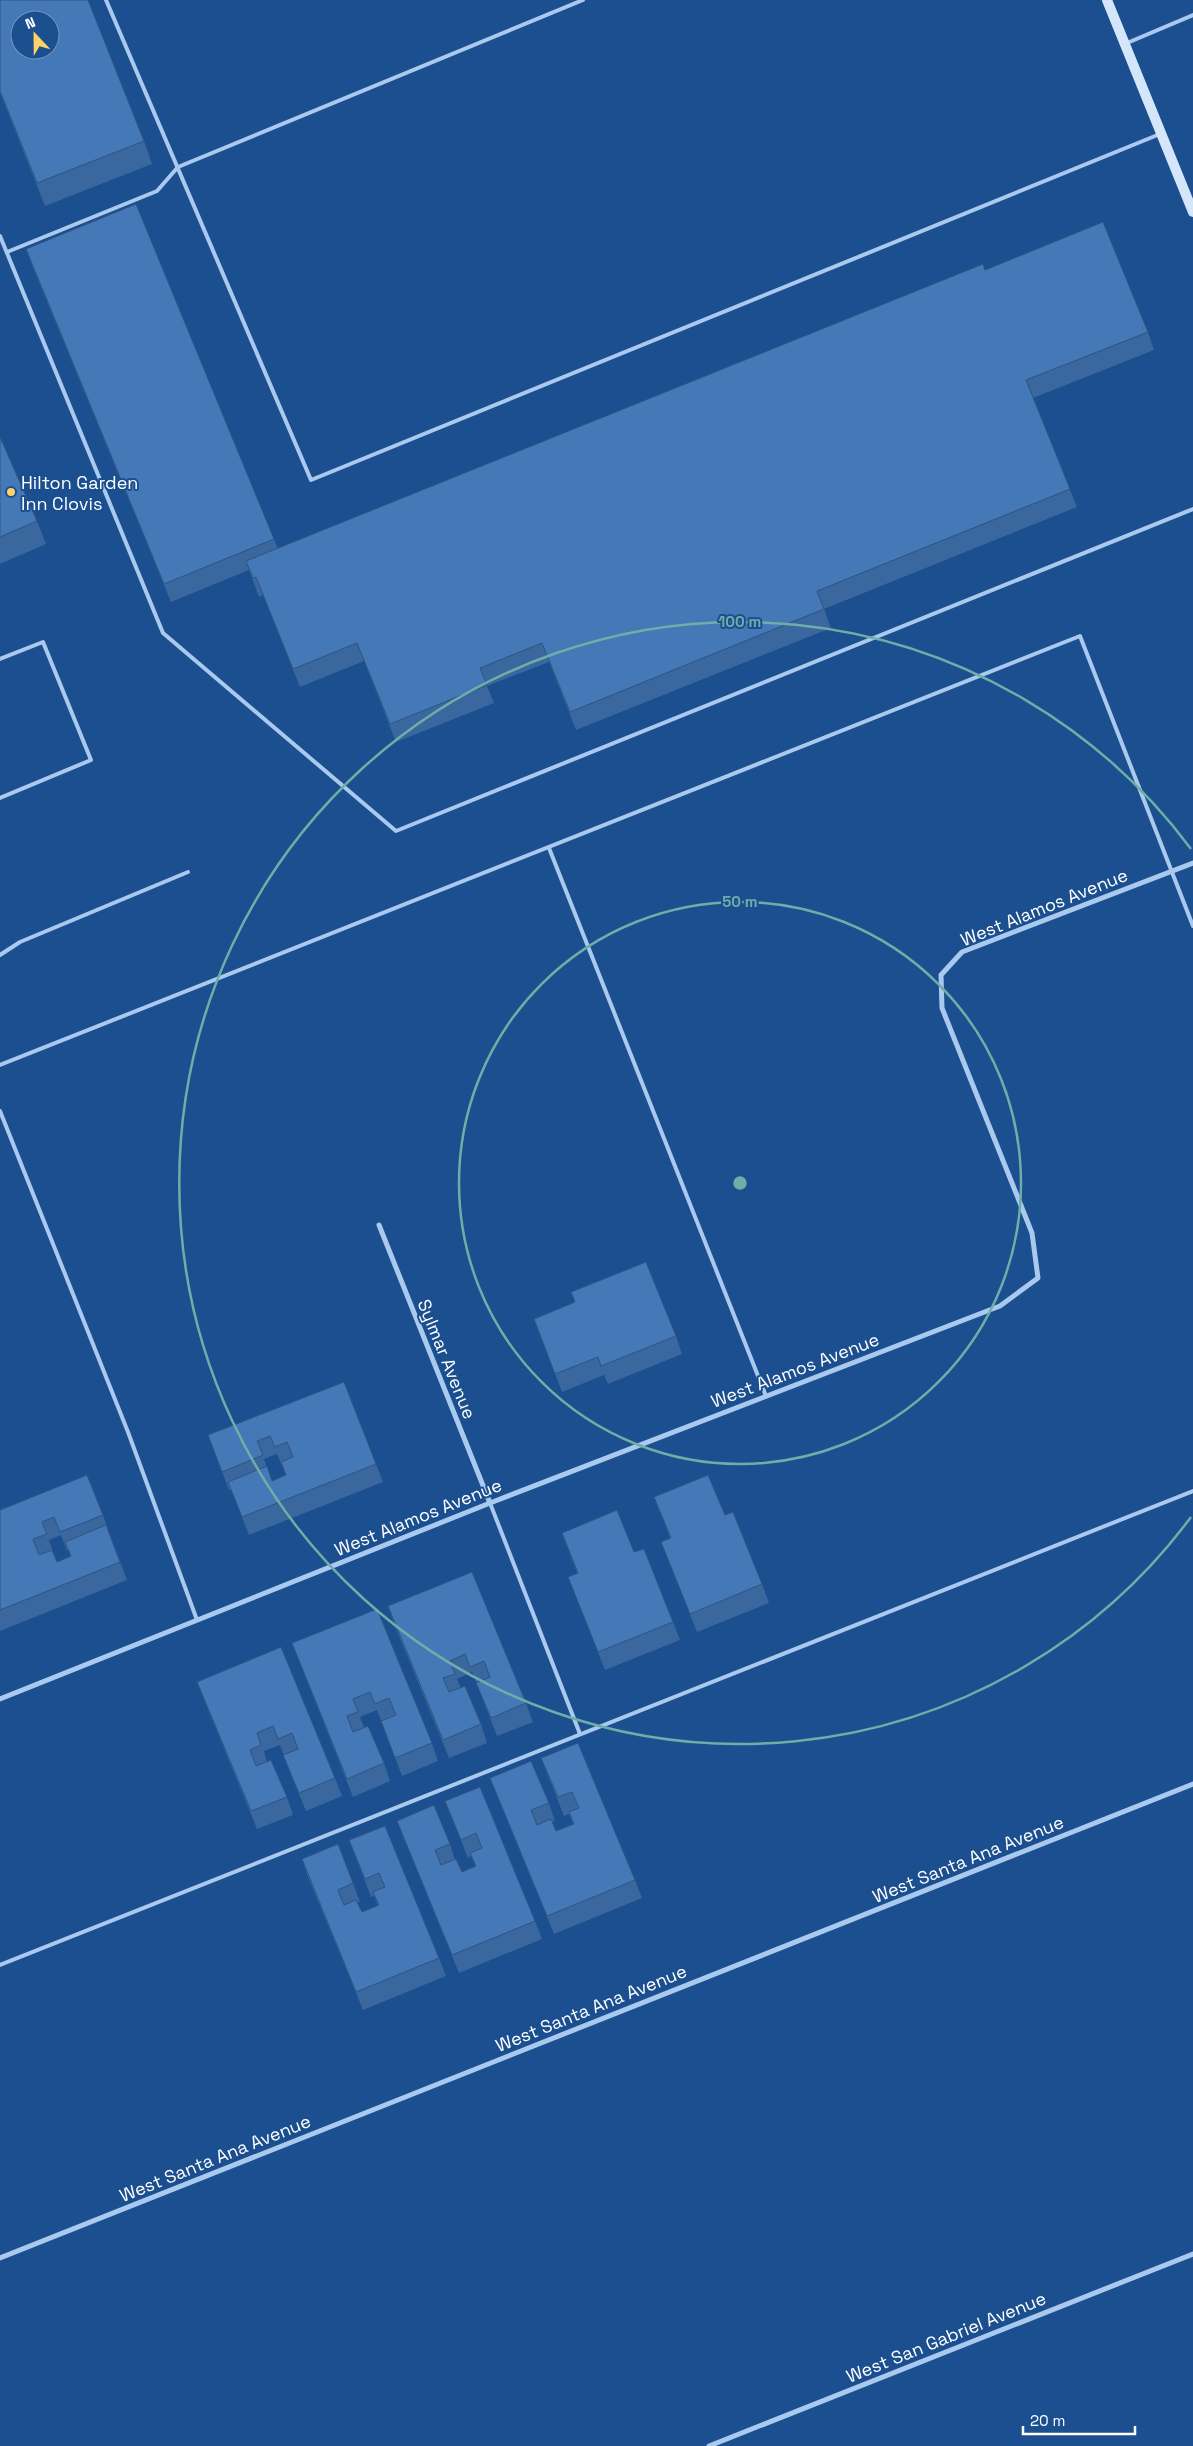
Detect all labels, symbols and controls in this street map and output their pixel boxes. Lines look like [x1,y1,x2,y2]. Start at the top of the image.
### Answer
north arrow [10,10,60,60]
text: N [22,13,38,33]
place label: Hilton Garden Inn Clovis [21,471,138,515]
marker: Hilton Garden Inn Clovis [5,486,17,498]
text: 100 m [719,612,761,631]
street label: West Alamos Avenue [957,863,1131,951]
text: 50 m [722,892,758,911]
centre of rings [731,1174,749,1192]
street label: Sylmar Avenue [413,1296,481,1422]
street label: West Alamos Avenue [708,1327,882,1413]
street label: West Alamos Avenue [331,1473,505,1561]
street label: West Santa Ana Avenue [869,1810,1067,1908]
street label: West Santa Ana Avenue [492,1959,690,2057]
street label: West Santa Ana Avenue [116,2109,314,2207]
street label: West San Gabriel Avenue [843,2286,1049,2388]
scale bar [1023,2404,1136,2436]
text: 20 m [1030,2411,1065,2430]

